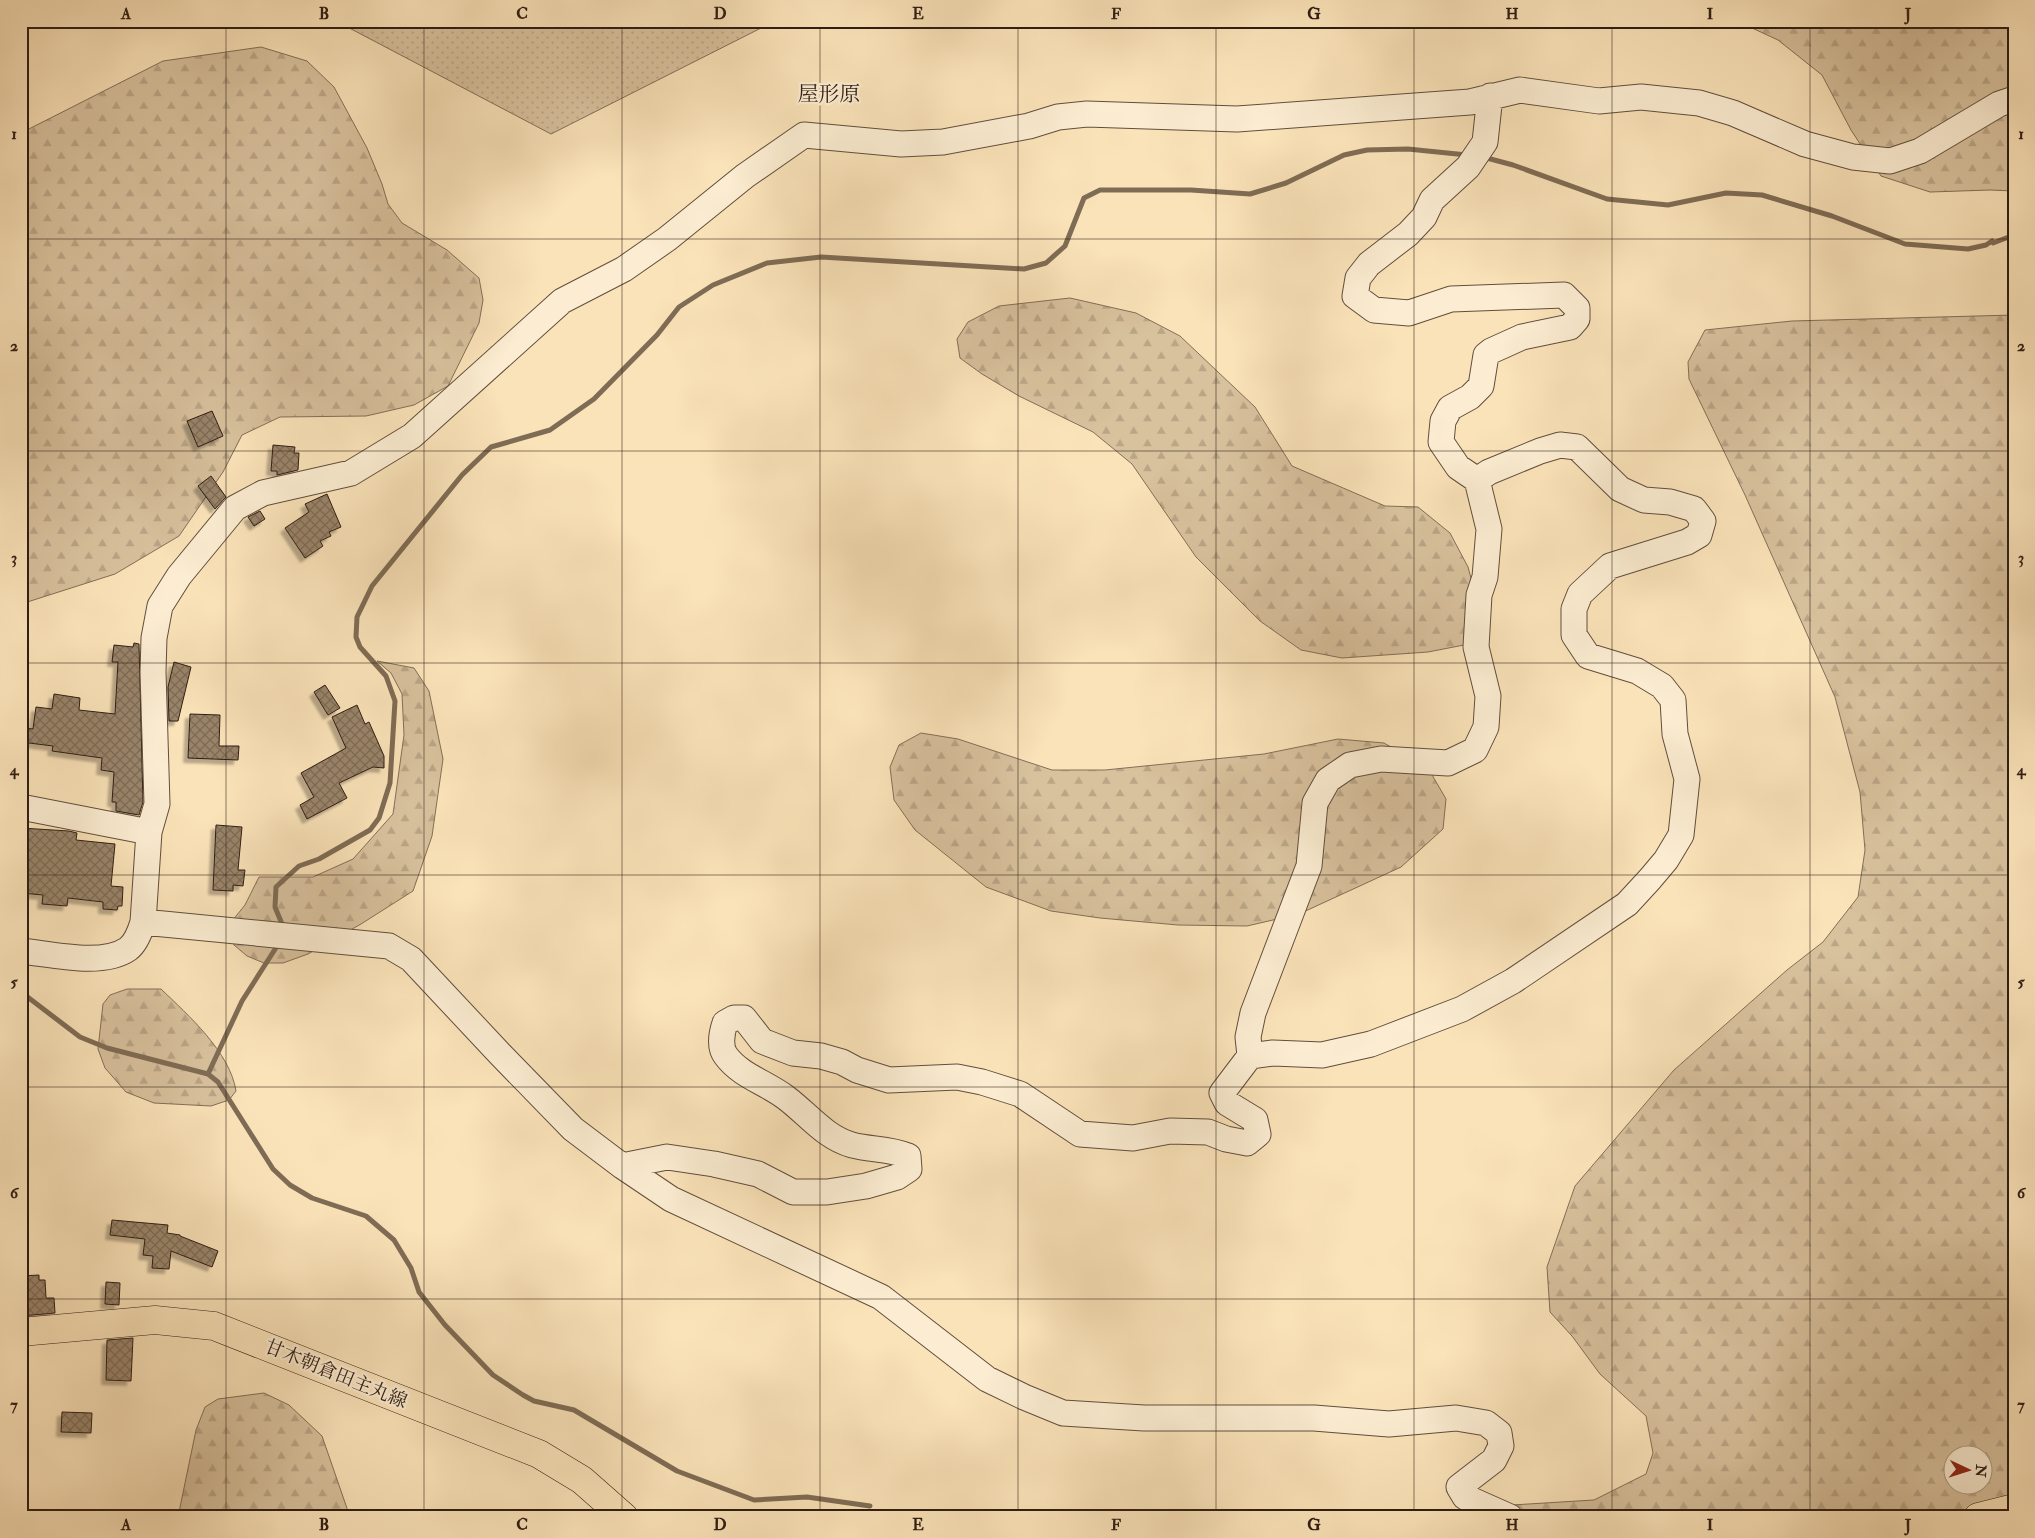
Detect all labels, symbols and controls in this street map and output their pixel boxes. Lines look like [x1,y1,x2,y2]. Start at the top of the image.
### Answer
text: A [120,4,132,24]
text: B [319,4,329,24]
text: C [516,4,528,24]
text: D [713,4,727,24]
text: E [912,4,924,24]
text: F [1111,4,1121,24]
text: G [1307,4,1321,24]
text: H [1505,4,1519,24]
text: I [1707,4,1714,24]
text: J [1904,4,1912,25]
district label: 屋形原 [798,81,861,108]
text: 1 [11,124,17,144]
text: 1 [2018,124,2024,144]
text: 2 [10,336,18,356]
text: 2 [2017,336,2025,356]
text: 3 [11,548,17,568]
text: 3 [2018,548,2024,568]
text: 4 [9,760,20,780]
text: 4 [2016,760,2027,780]
text: 5 [10,972,18,992]
text: 5 [2017,972,2025,992]
text: 6 [10,1183,20,1203]
text: 6 [2017,1183,2027,1203]
street label: 甘木朝倉田主丸線 [261,1334,411,1414]
text: 7 [10,1395,18,1415]
text: 7 [2017,1395,2025,1415]
north arrow [1942,1446,1992,1496]
text: N [1972,1463,1989,1478]
text: A [120,1515,132,1535]
text: B [319,1515,329,1535]
text: C [516,1515,528,1535]
text: D [713,1515,727,1535]
text: E [912,1515,924,1535]
text: F [1111,1515,1121,1535]
text: G [1307,1515,1321,1535]
text: H [1505,1515,1519,1535]
text: I [1707,1515,1714,1535]
text: J [1904,1515,1912,1536]

